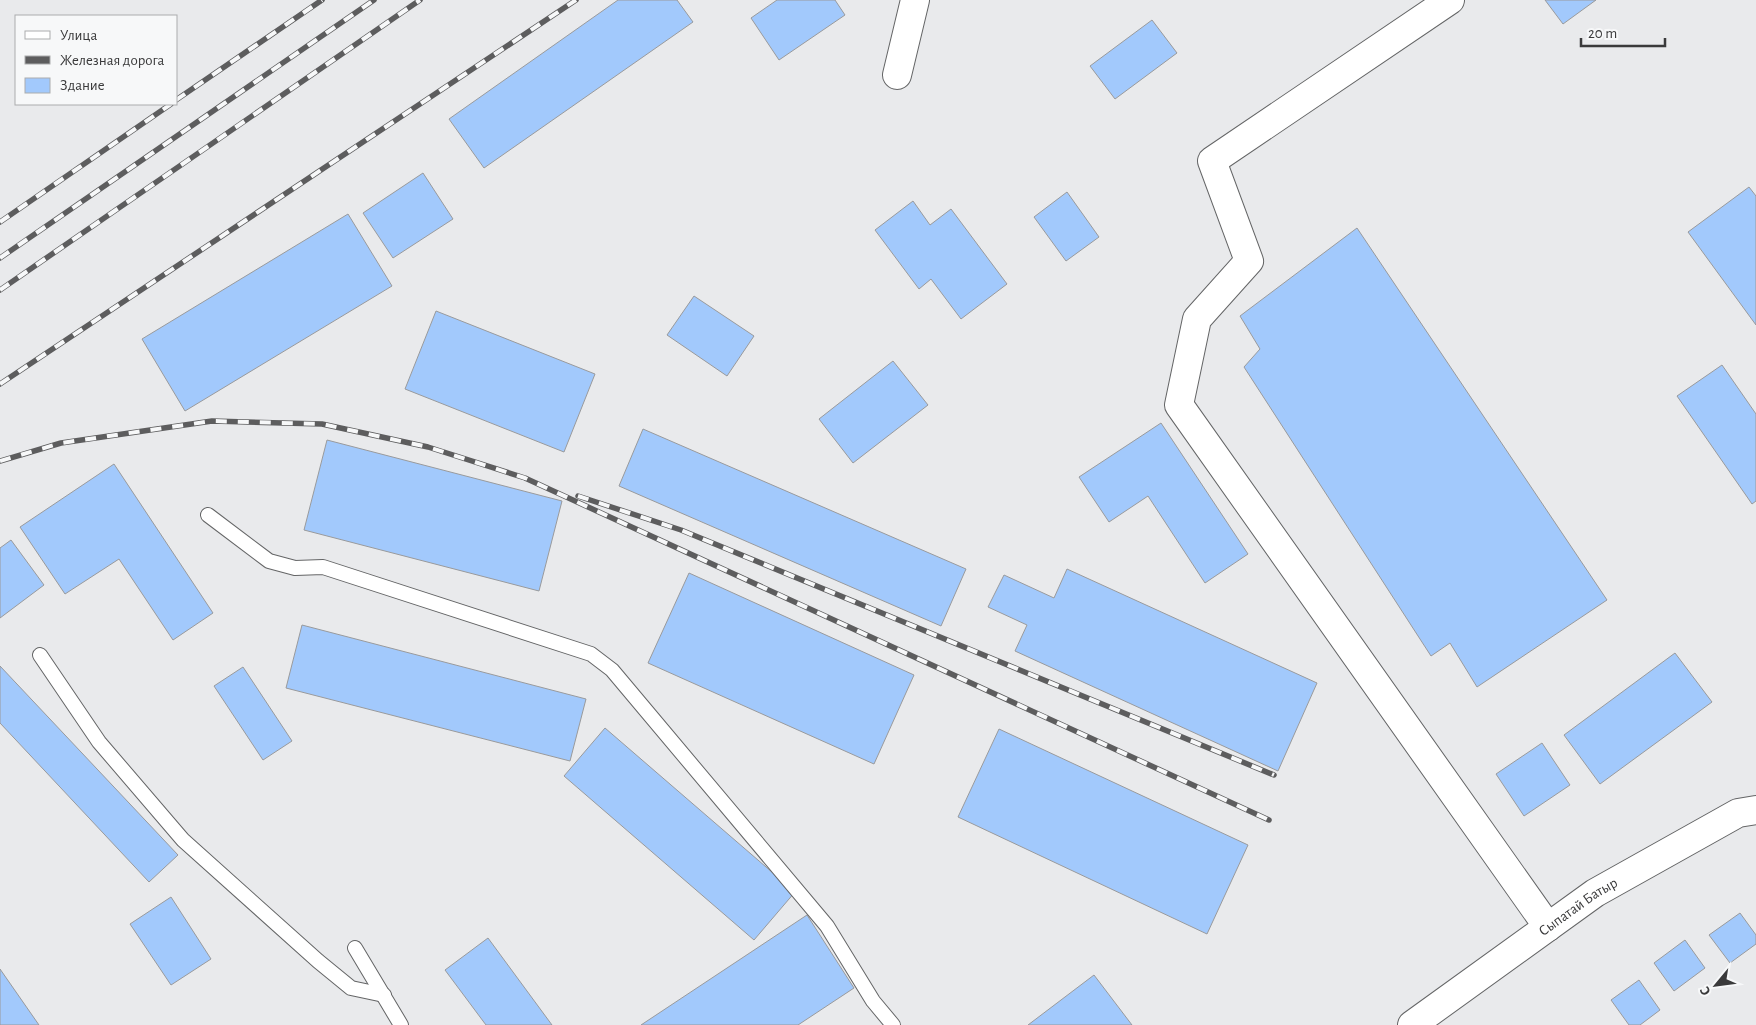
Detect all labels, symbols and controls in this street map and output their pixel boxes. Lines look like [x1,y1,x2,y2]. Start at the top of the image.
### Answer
legend [15,15,178,105]
scale bar [1581,15,1665,47]
text: 20 m [1588,26,1617,41]
text: Улица [60,28,97,43]
text: Железная дорога [60,53,165,68]
text: Здание [60,78,105,93]
street label: Сыпатай Батыр [1536,875,1620,939]
north arrow [1691,960,1741,1010]
text: С [1697,984,1714,998]

